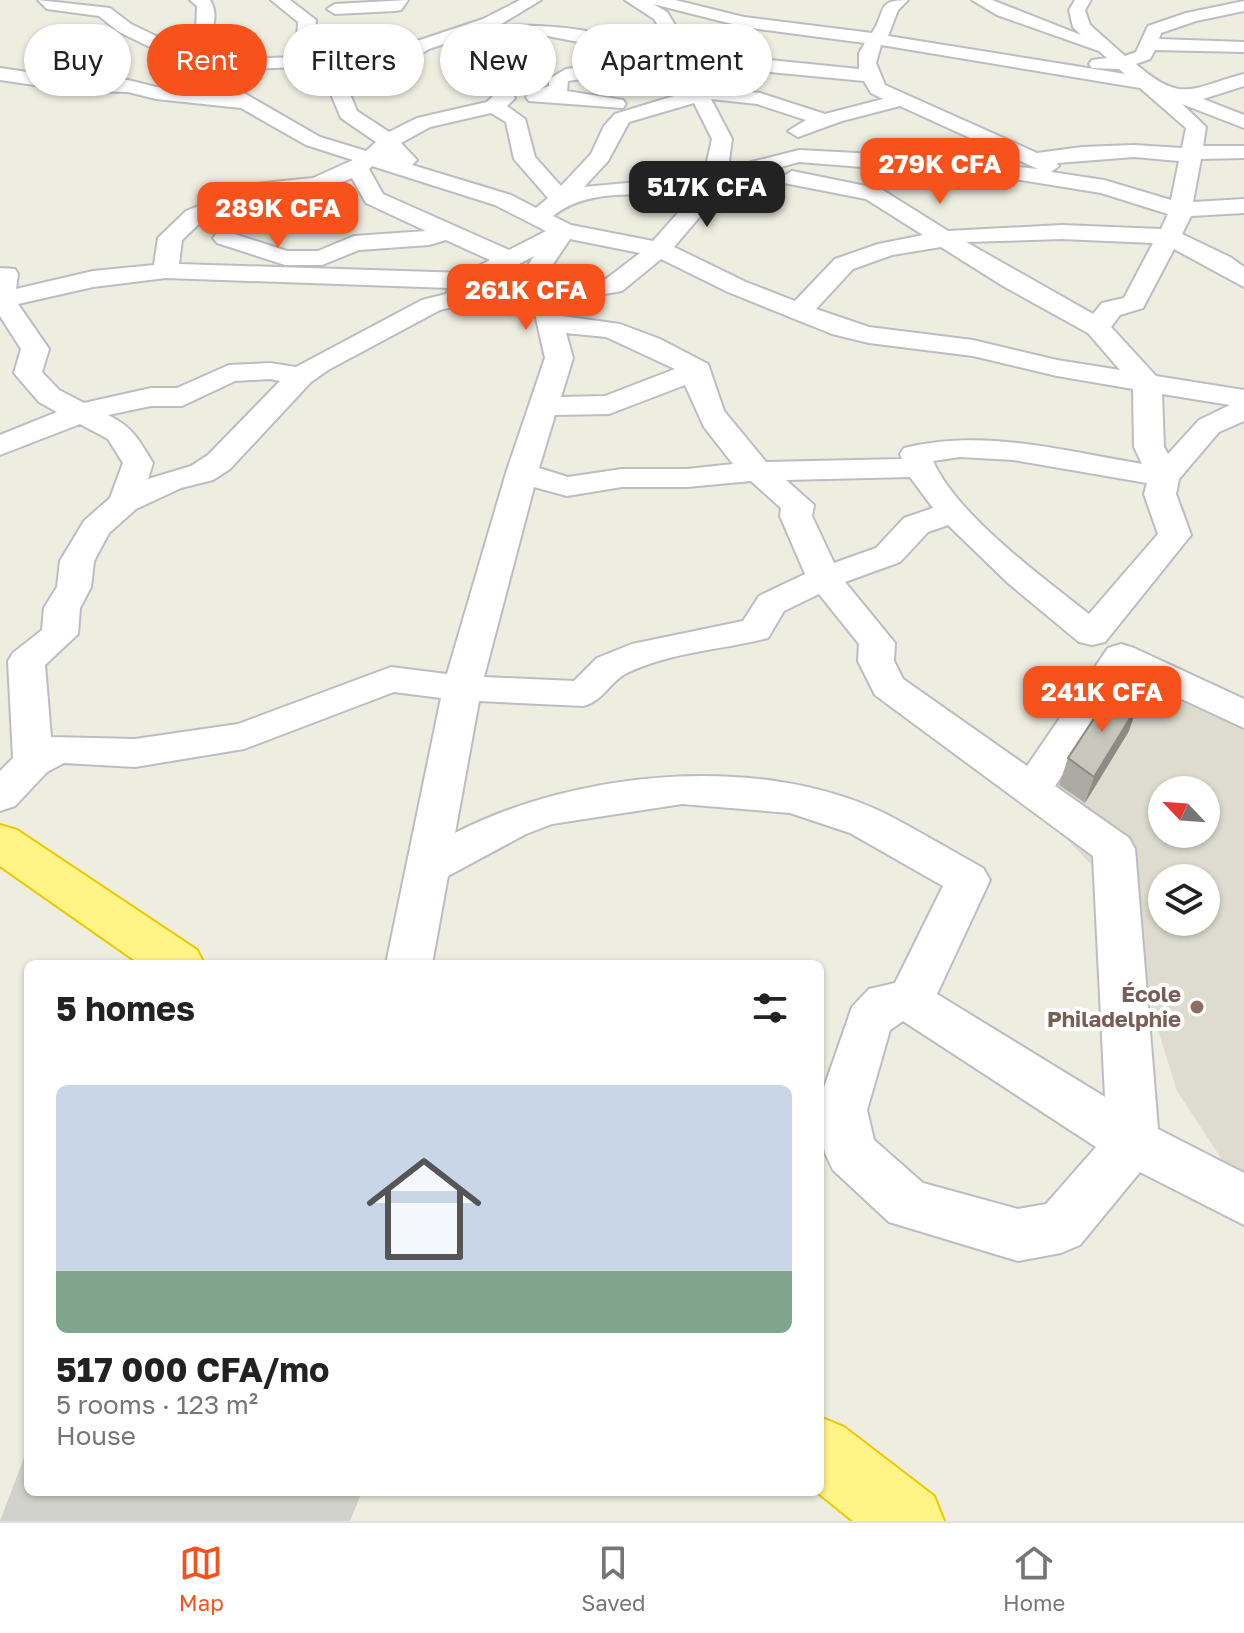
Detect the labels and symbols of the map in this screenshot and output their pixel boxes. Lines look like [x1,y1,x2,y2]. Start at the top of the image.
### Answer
pin: 279K CFA [857,138,1023,206]
pin: 517K CFA [624,161,790,229]
pin: 289K CFA [195,182,361,250]
pin: 261K CFA [443,264,609,332]
pin: 241K CFA [1019,666,1185,734]
north arrow [1148,776,1220,848]
place label: École Philadelphie [1047,980,1181,1032]
marker: École Philadelphie [1188,998,1206,1016]

